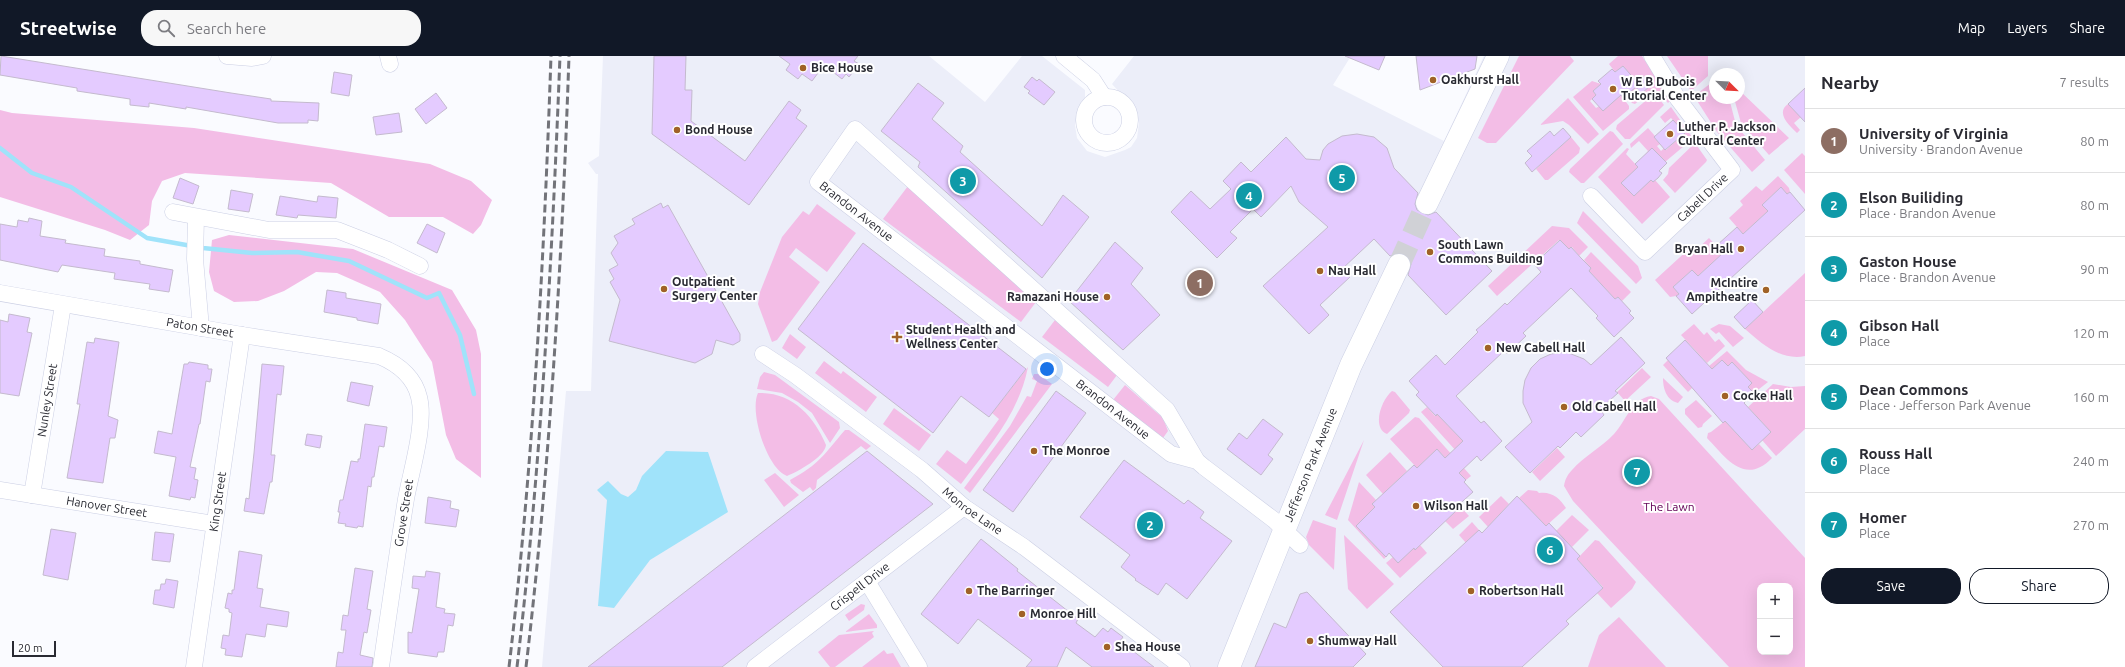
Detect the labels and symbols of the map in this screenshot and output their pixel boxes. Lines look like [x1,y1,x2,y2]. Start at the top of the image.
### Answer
place label: Bice House [811,61,873,74]
marker: Bice House [798,63,808,73]
north arrow [1709,68,1745,104]
place label: Oakhurst Hall [1441,73,1519,86]
marker: Oakhurst Hall [1428,75,1438,85]
place label: W E B Dubois Tutorial Center [1621,75,1706,102]
marker: W E B Dubois Tutorial Center [1608,84,1618,94]
place label: Luther P. Jackson Cultural Center [1678,120,1776,147]
place label: Bond House [685,123,753,136]
marker: Bond House [672,125,682,135]
marker: Luther P. Jackson Cultural Center [1665,129,1675,139]
pin: 5 [1329,163,1355,193]
pin: 3 [950,166,976,196]
street label: Cabell Drive [1674,170,1730,224]
street label: Brandon Avenue [817,179,896,244]
pin: 4 [1236,181,1262,211]
place label: South Lawn Commons Building [1438,238,1543,265]
place label: Bryan Hall [1675,242,1733,255]
marker: Bryan Hall [1736,244,1746,254]
marker: South Lawn Commons Building [1425,247,1435,257]
place label: Nau Hall [1328,264,1376,277]
marker: Nau Hall [1315,266,1325,276]
pin: 1 [1187,268,1213,298]
place label: Outpatient Surgery Center [672,275,758,302]
place label: McIntire Ampitheatre [1686,276,1758,303]
marker: Outpatient Surgery Center [659,284,669,294]
marker: McIntire Ampitheatre [1761,285,1771,295]
place label: Ramazani House [1007,290,1099,303]
marker: Ramazani House [1102,292,1112,302]
street label: Paton Street [165,315,235,339]
place label: Student Health and Wellness Center [906,323,1016,350]
marker: Student Health and Wellness Center [891,331,903,343]
place label: New Cabell Hall [1496,341,1585,354]
marker: New Cabell Hall [1483,343,1493,353]
your location [1037,359,1057,379]
street label: Nunley Street [35,362,59,438]
street label: Brandon Avenue [1074,376,1153,441]
place label: Cocke Hall [1733,389,1793,402]
marker: Cocke Hall [1720,391,1730,401]
place label: Old Cabell Hall [1572,400,1656,413]
marker: Old Cabell Hall [1559,402,1569,412]
street label: Jefferson Park Avenue [1281,406,1339,524]
place label: The Monroe [1042,444,1110,457]
marker: The Monroe [1029,446,1039,456]
pin: 7 [1624,457,1650,487]
street label: King Street [207,470,228,533]
street label: Grove Street [392,478,415,548]
street label: Monroe Lane [940,484,1005,537]
street label: Hanover Street [65,494,148,519]
place label: Wilson Hall [1424,499,1488,512]
park label: The Lawn [1643,500,1695,513]
marker: Wilson Hall [1411,501,1421,511]
pin: 2 [1137,510,1163,540]
pin: 6 [1537,535,1563,565]
street label: Crispell Drive [827,560,892,613]
place label: The Barringer [977,584,1055,597]
place label: Robertson Hall [1479,584,1564,597]
marker: The Barringer [964,586,974,596]
marker: Robertson Hall [1466,586,1476,596]
place label: Monroe Hill [1030,607,1096,620]
marker: Monroe Hill [1017,609,1027,619]
place label: Shumway Hall [1318,634,1397,647]
marker: Shumway Hall [1305,636,1315,646]
scale bar [12,639,56,658]
place label: Shea House [1115,640,1181,653]
marker: Shea House [1102,642,1112,652]

